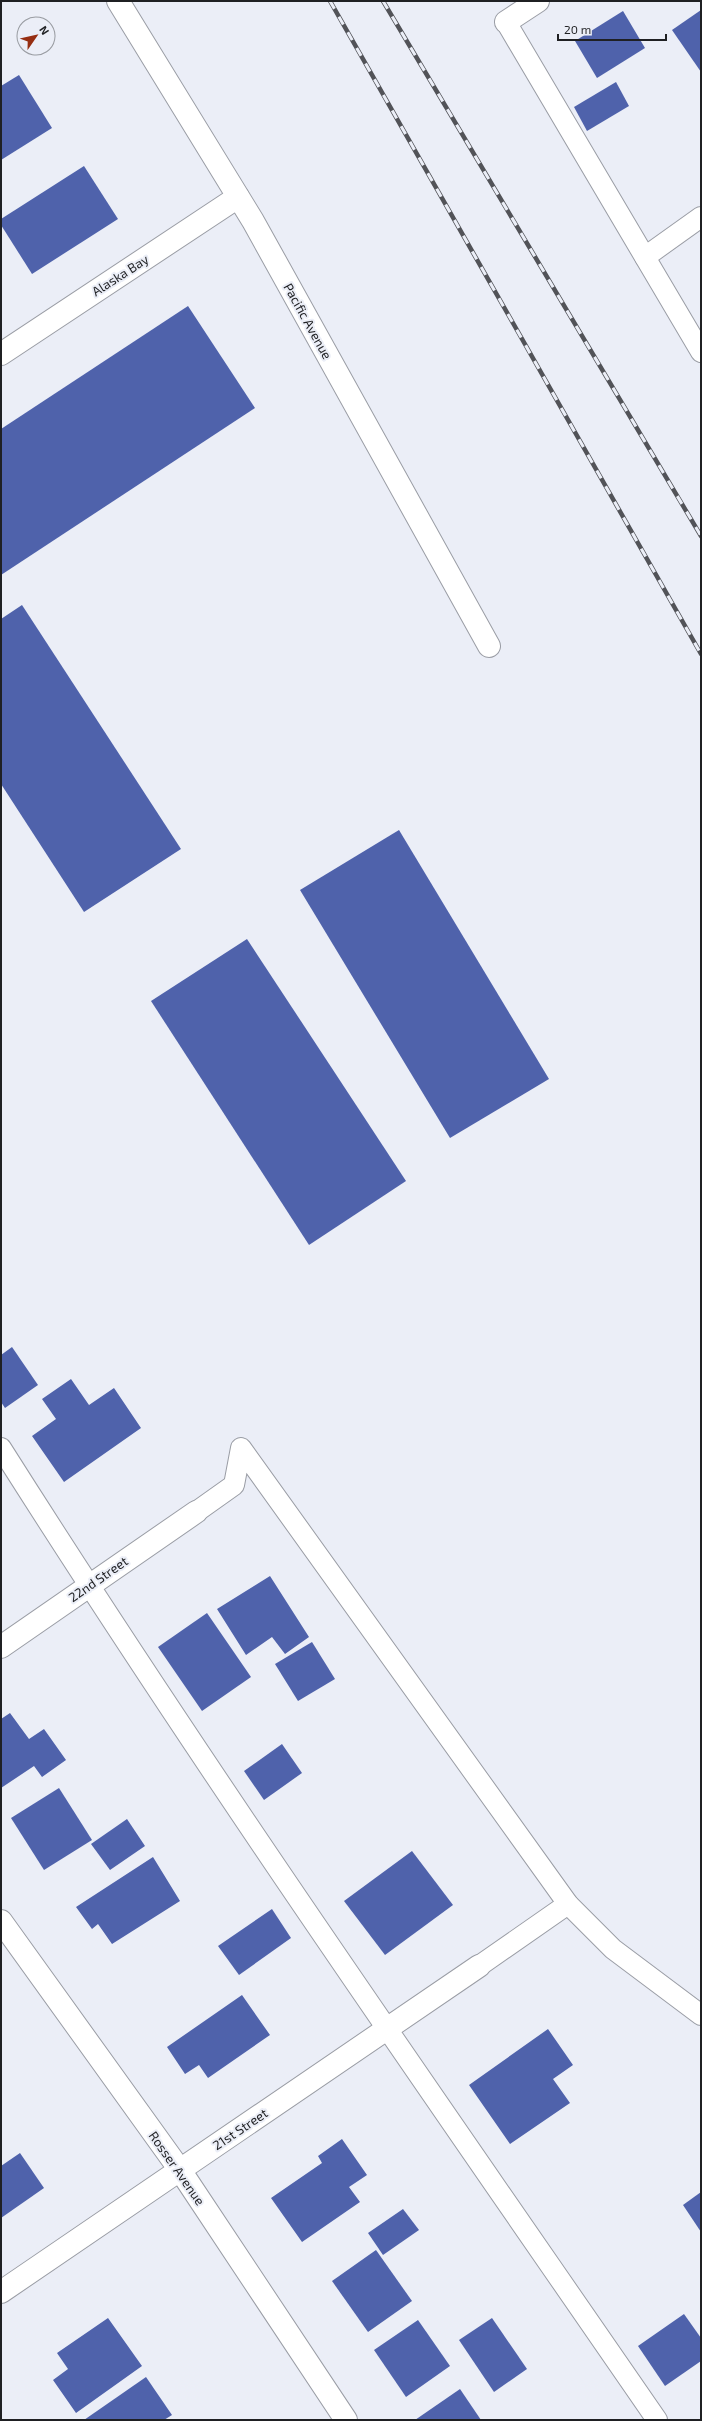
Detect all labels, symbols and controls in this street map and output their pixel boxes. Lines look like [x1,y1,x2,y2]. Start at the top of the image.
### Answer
north arrow [16,16,56,56]
scale bar [558,16,666,42]
text: 20 m [564,22,591,36]
text: N [37,23,52,37]
street label: Alaska Bay [89,251,151,299]
street label: Pacific Avenue [280,280,336,362]
street label: 22nd Street [65,1553,131,1605]
street label: 21st Street [209,2105,271,2153]
street label: Rosser Avenue [146,2128,208,2208]

